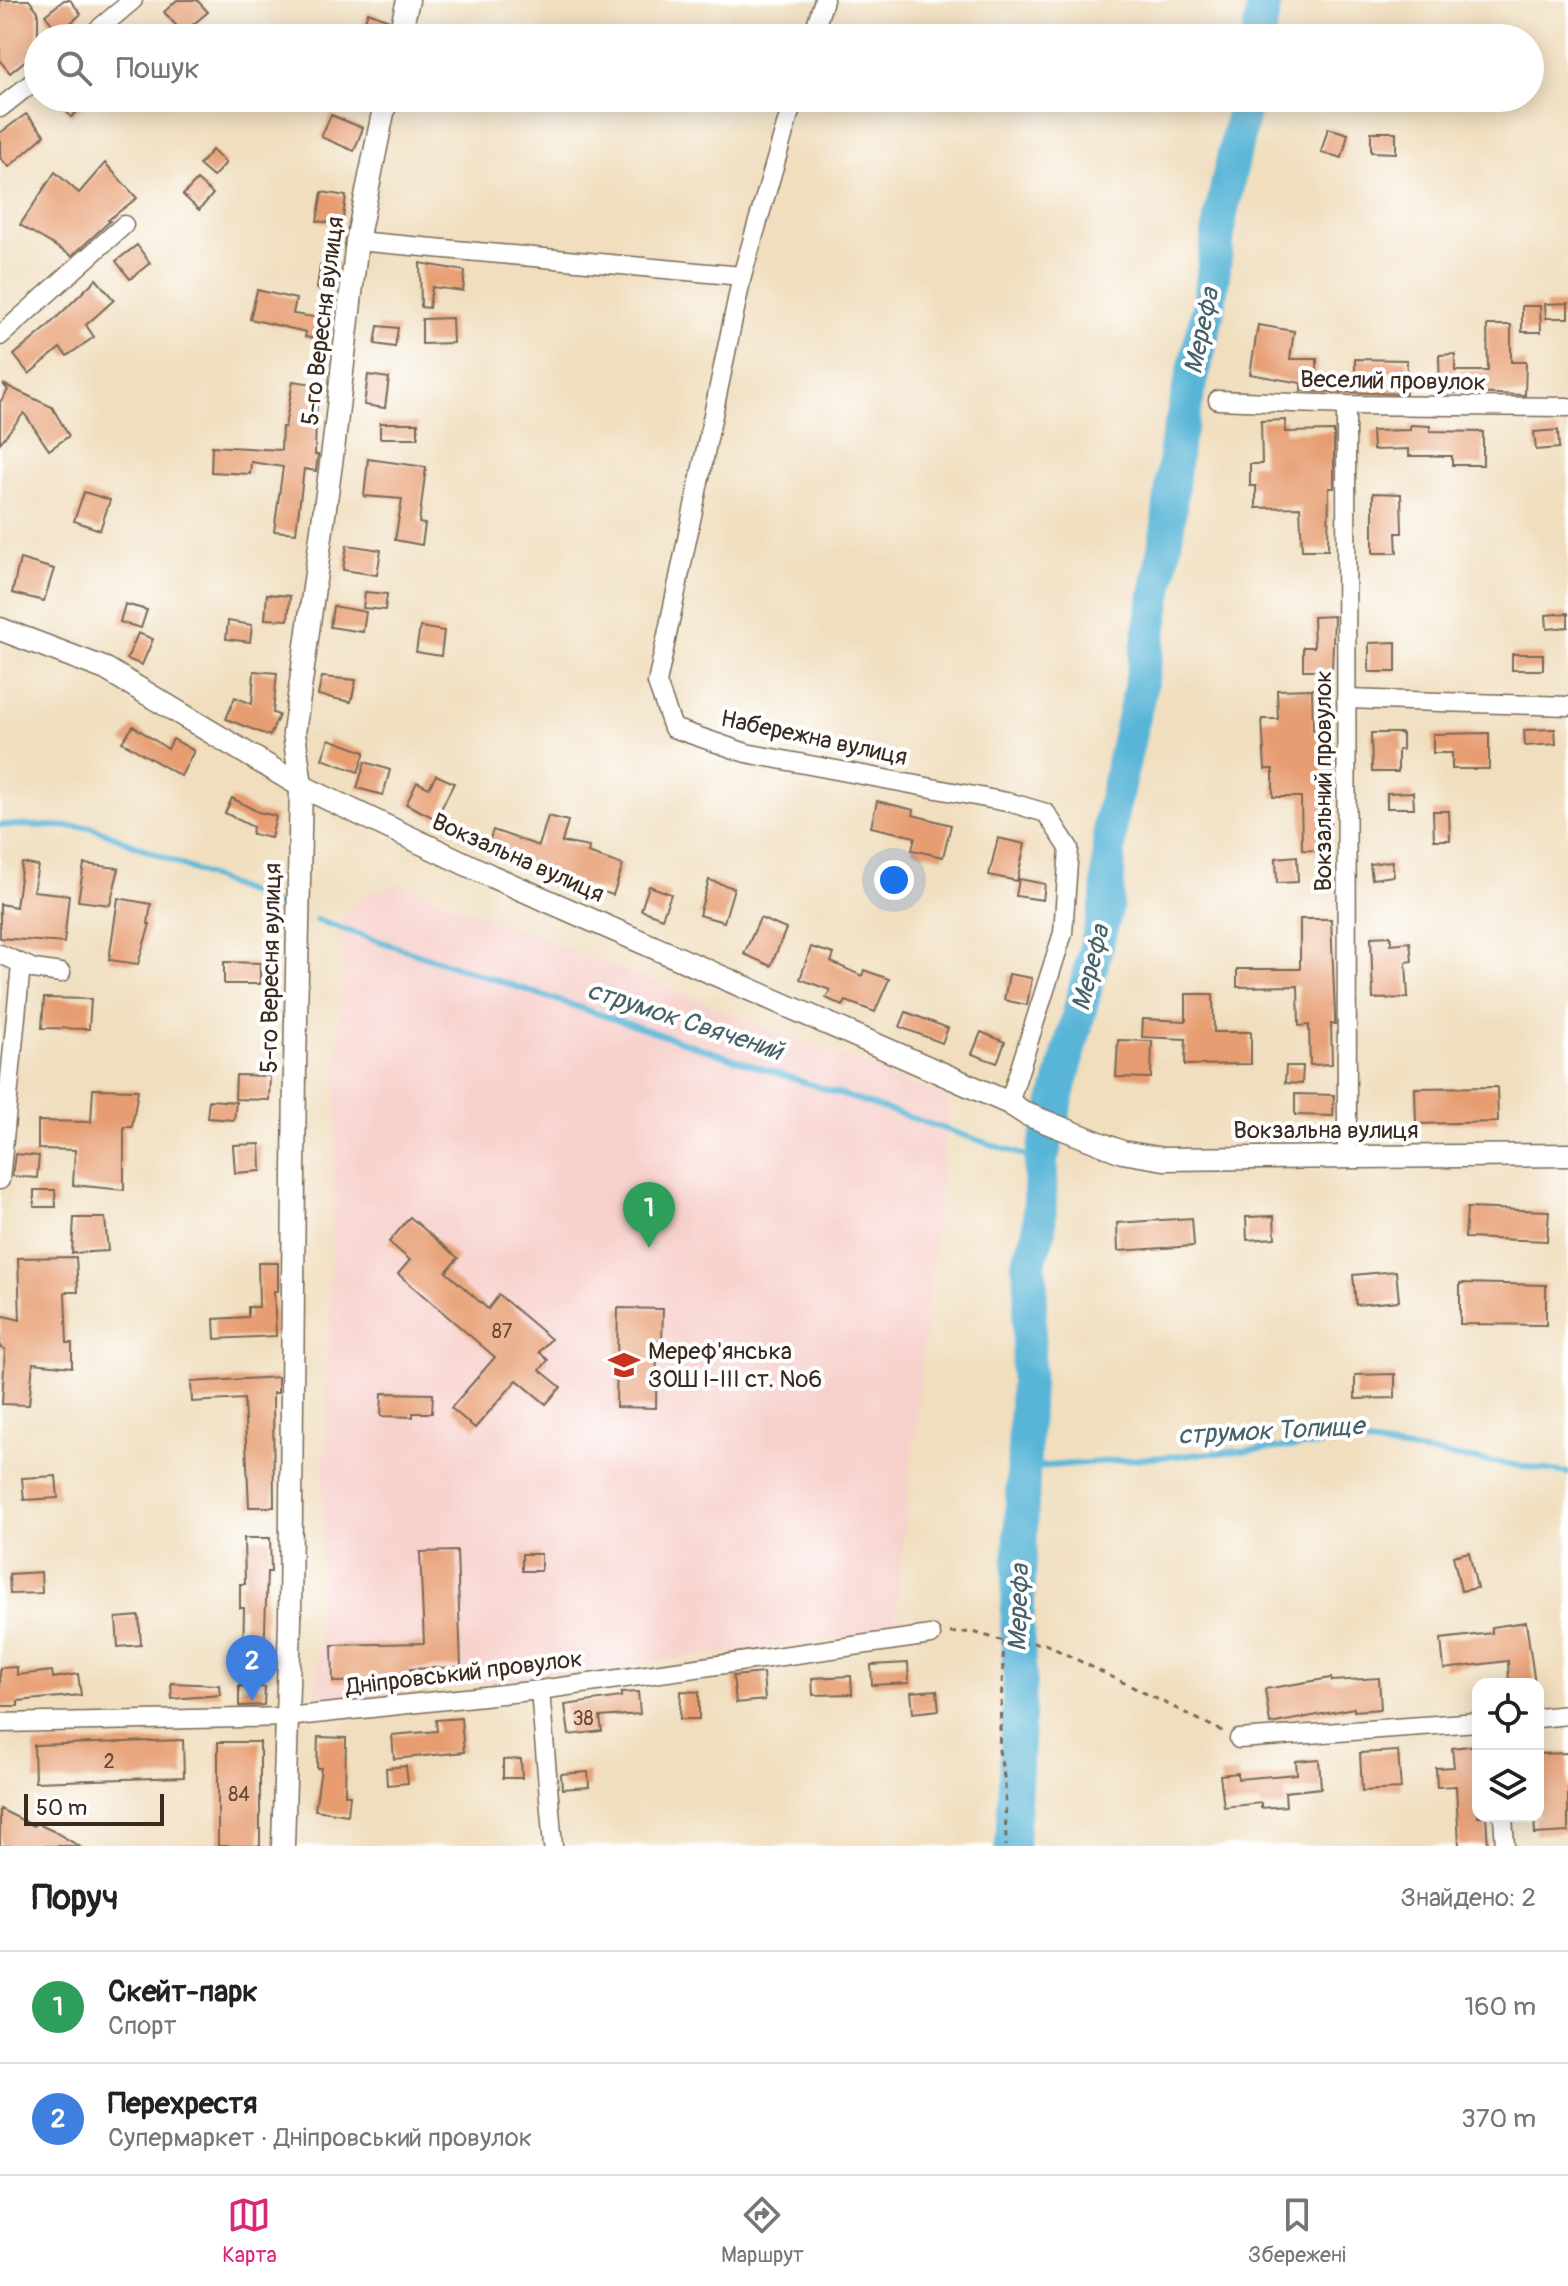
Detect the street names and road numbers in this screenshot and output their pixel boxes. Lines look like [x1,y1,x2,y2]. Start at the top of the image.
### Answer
street label: 5-го Вересня вулиця [296,215,350,427]
street label: Веселий провулок [1300,365,1486,397]
street label: Вокзальний провулок [1309,670,1338,892]
street label: Набережна вулиця [718,704,910,772]
street label: Вокзальна вулиця [427,807,609,909]
street label: 5-го Вересня вулиця [255,863,287,1073]
street label: Вокзальна вулиця [1233,1116,1419,1145]
street label: Дніпровський провулок [343,1644,584,1702]

